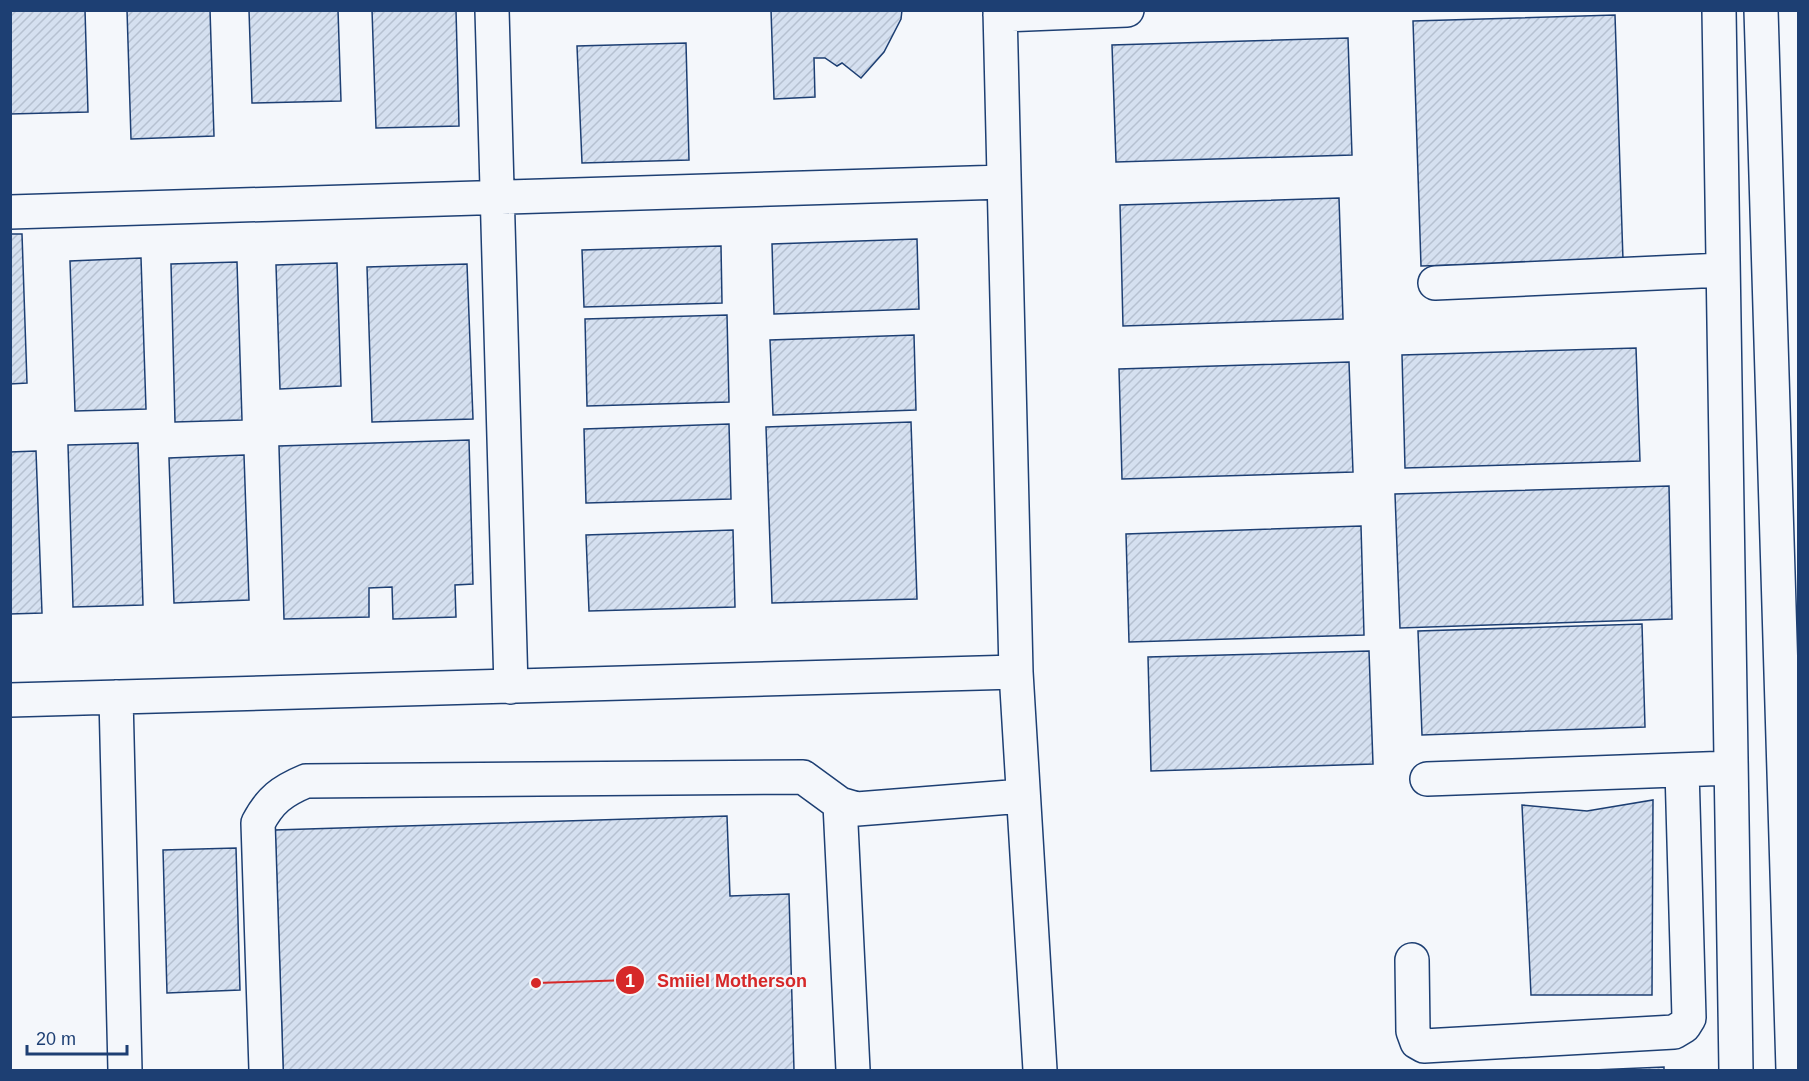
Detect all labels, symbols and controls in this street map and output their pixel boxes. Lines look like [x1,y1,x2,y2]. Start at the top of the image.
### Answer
callout: Smiiel Motherson [615,962,819,998]
text: 1 [625,971,635,991]
text: Smiiel Motherson [657,971,807,991]
scale bar [27,1018,128,1056]
text: 20 m [36,1029,76,1049]

